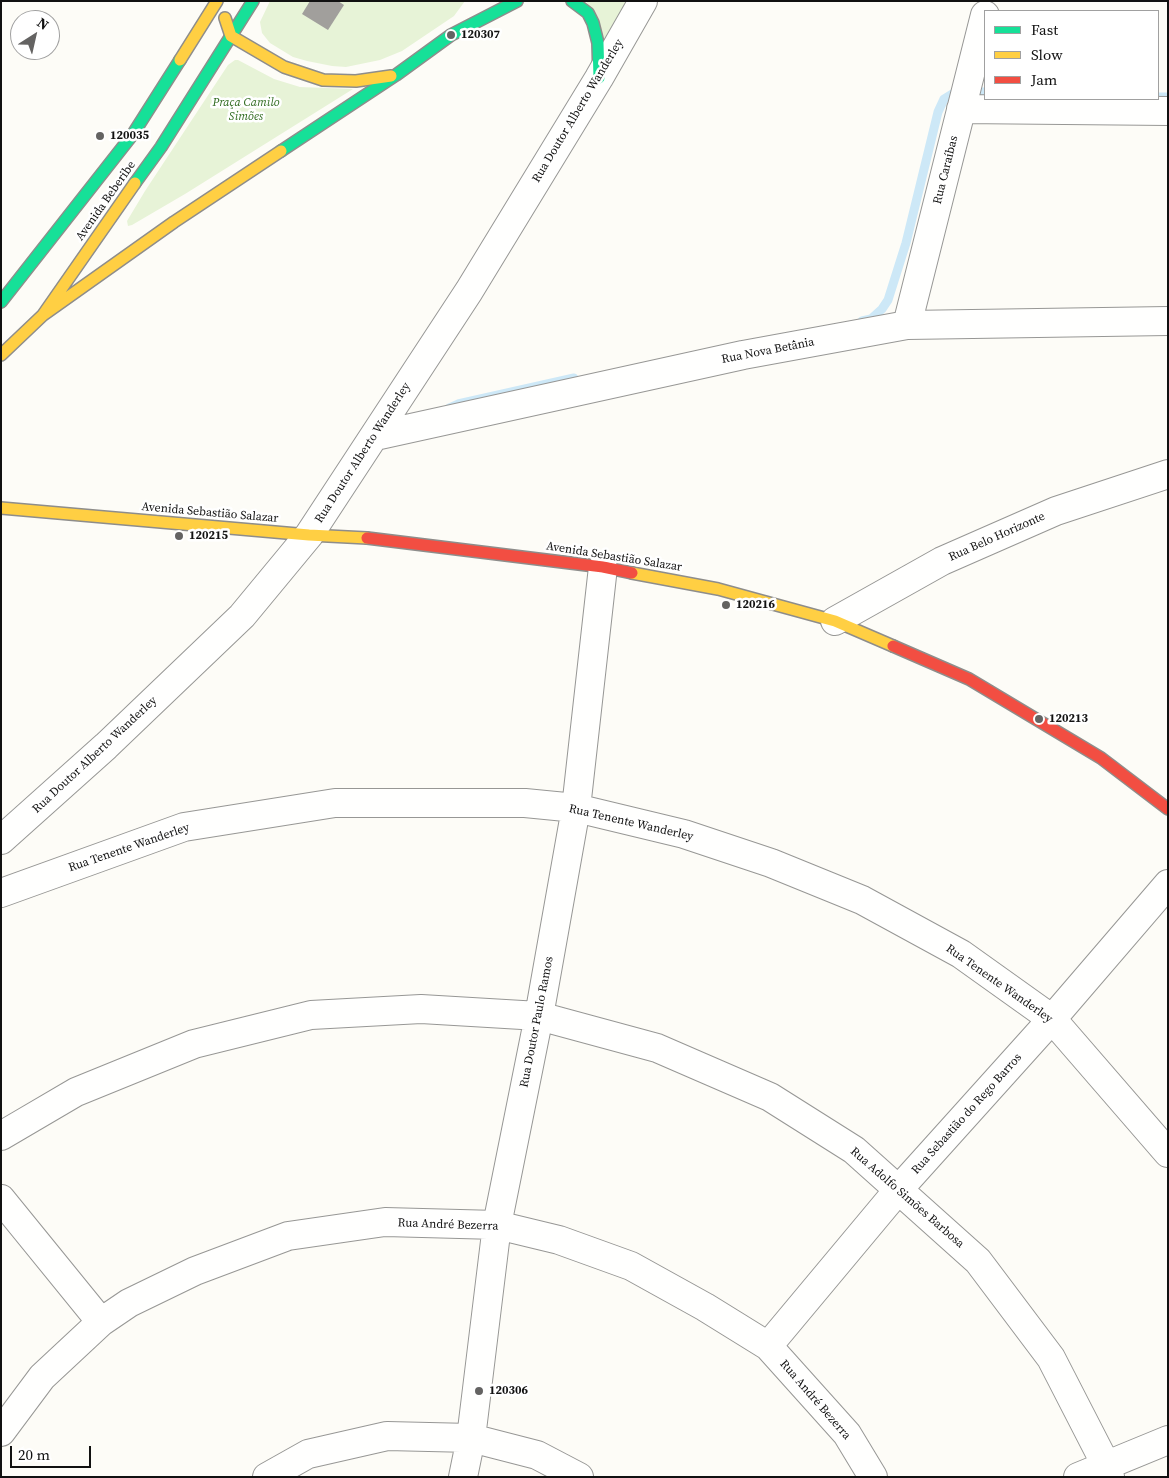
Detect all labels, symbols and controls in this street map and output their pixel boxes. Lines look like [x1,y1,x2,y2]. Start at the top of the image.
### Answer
north arrow [10,10,60,60]
legend [984,10,1159,100]
text: N [33,12,53,35]
text: Fast [1031,19,1058,40]
place label: 120307 [461,28,500,42]
marker: 120307 [445,29,457,41]
street label: Rua Doutor Alberto Wanderley [529,37,627,185]
text: Slow [1031,44,1063,65]
text: Jam [1031,69,1057,90]
park label: Praça Camilo Simões [212,96,280,124]
place label: 120035 [110,129,149,143]
marker: 120035 [94,130,106,142]
street label: Rua Caraíbas [931,134,961,206]
street label: Avenida Beberibe [73,158,139,244]
street label: Rua Nova Betânia [720,335,816,367]
street label: Rua Doutor Alberto Wanderley [312,380,414,526]
street label: Avenida Sebastião Salazar [141,500,279,526]
street label: Rua Belo Horizonte [947,509,1047,565]
place label: 120215 [189,529,228,543]
marker: 120215 [173,530,185,542]
street label: Avenida Sebastião Salazar [545,539,683,575]
place label: 120216 [736,598,775,612]
marker: 120216 [720,599,732,611]
street label: Rua Doutor Alberto Wanderley [30,694,160,816]
place label: 120213 [1049,712,1088,726]
marker: 120213 [1033,713,1045,725]
street label: Rua Tenente Wanderley [567,802,695,844]
street label: Rua Tenente Wanderley [67,820,191,876]
street label: Rua Tenente Wanderley [943,942,1055,1026]
street label: Rua Doutor Paulo Ramos [517,955,557,1089]
street label: Rua Sebastião do Rego Barros [909,1051,1025,1177]
street label: Rua Adolfo Simões Barbosa [847,1145,967,1251]
street label: Rua André Bezerra [397,1216,499,1234]
street label: Rua André Bezerra [776,1357,854,1443]
place label: 120306 [489,1384,528,1398]
marker: 120306 [473,1385,485,1397]
scale bar [12,1436,94,1468]
text: 20 m [18,1444,50,1465]

